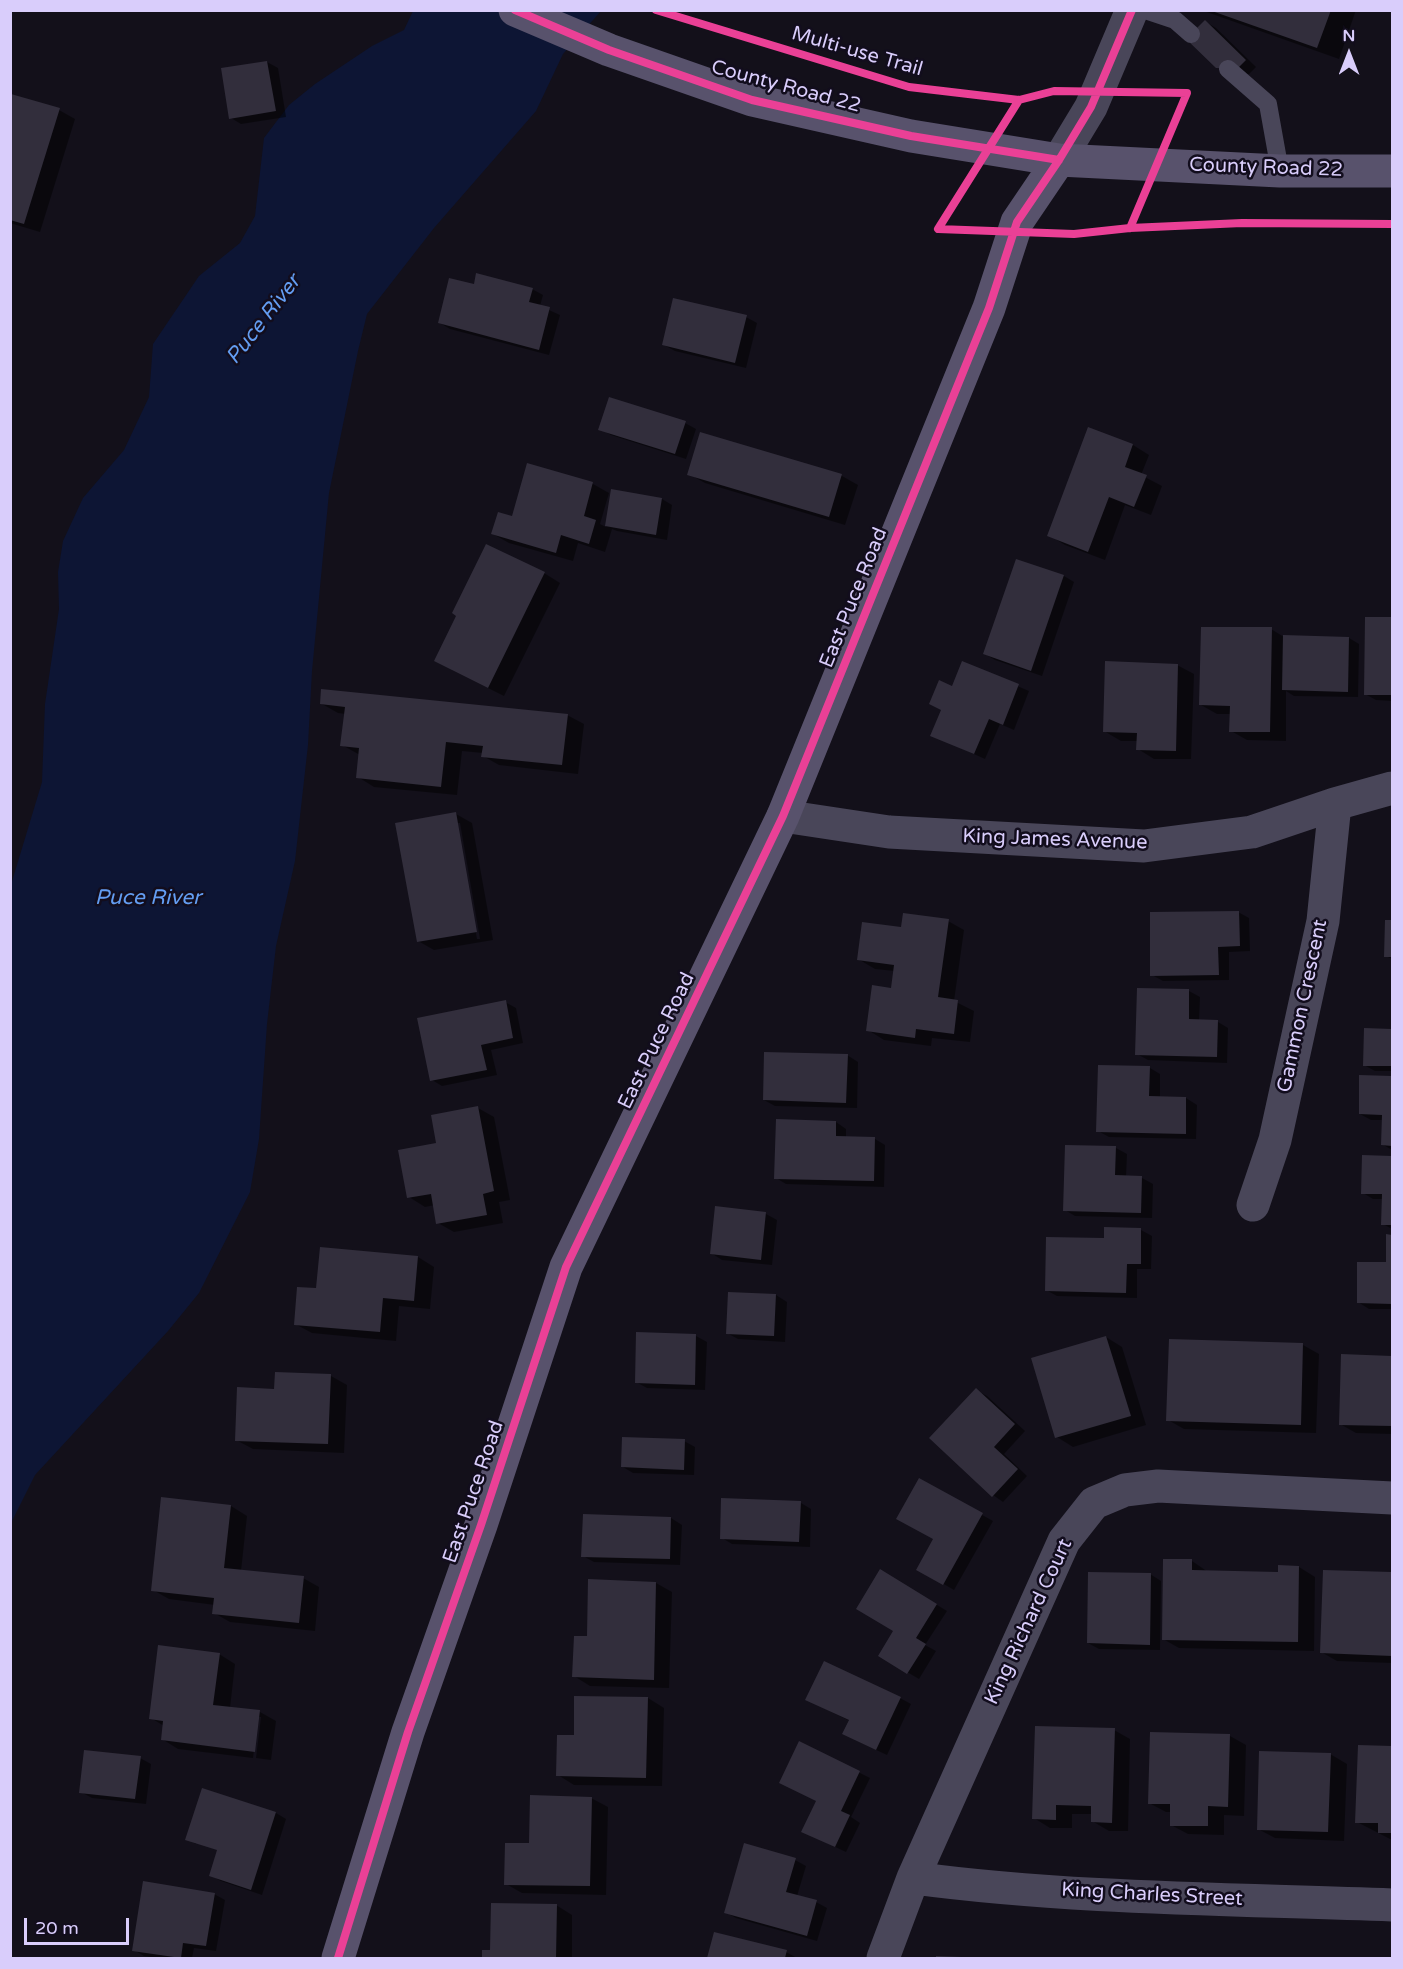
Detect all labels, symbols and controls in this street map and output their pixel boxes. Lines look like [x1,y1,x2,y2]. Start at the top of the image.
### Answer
street label: Multi-use Trail [789,22,925,82]
north arrow [1319,24,1379,84]
text: N [1343,26,1355,46]
street label: County Road 22 [709,55,863,119]
street label: County Road 22 [1189,153,1343,183]
water label: Puce River [221,270,307,370]
street label: East Puce Road [815,524,893,672]
street label: King James Avenue [962,825,1148,855]
water label: Puce River [95,885,201,911]
street label: Gammon Crescent [1273,917,1333,1095]
street label: East Puce Road [614,969,700,1113]
street label: East Puce Road [438,1418,510,1566]
street label: King Richard Court [980,1535,1078,1709]
street label: King Charles Street [1061,1878,1243,1912]
scale bar [27,1906,132,1944]
text: 20 m [35,1917,79,1939]

